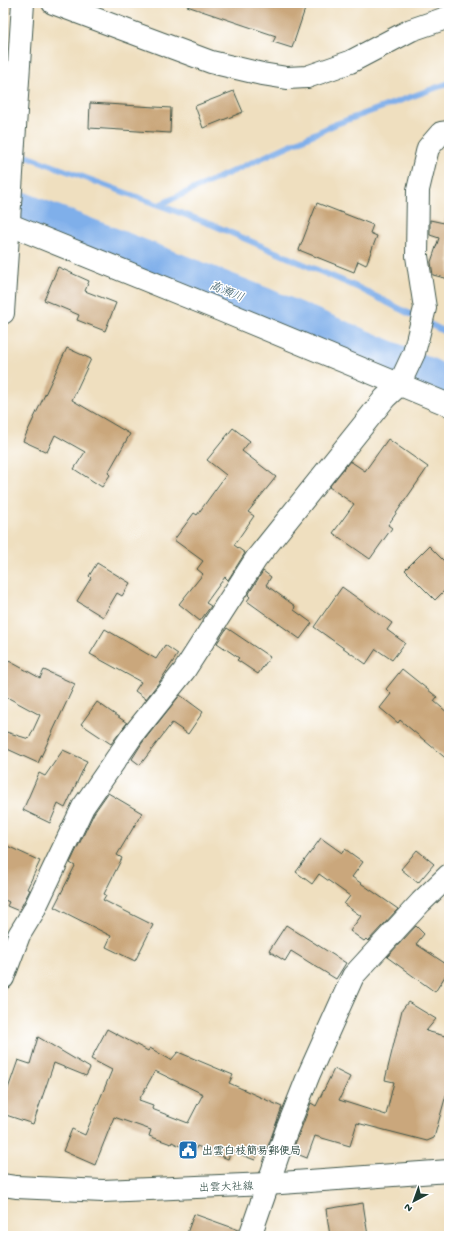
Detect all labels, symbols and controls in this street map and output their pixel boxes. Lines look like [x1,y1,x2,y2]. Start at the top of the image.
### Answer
water label: 高瀬川 [207,279,246,306]
public building icon: 出雲白枝簡易郵便局 [177,1139,199,1161]
place label: 出雲白枝簡易郵便局 [202,1145,301,1158]
street label: 出雲大社線 [198,1180,254,1195]
north arrow [394,1181,434,1221]
text: N [402,1200,415,1214]

